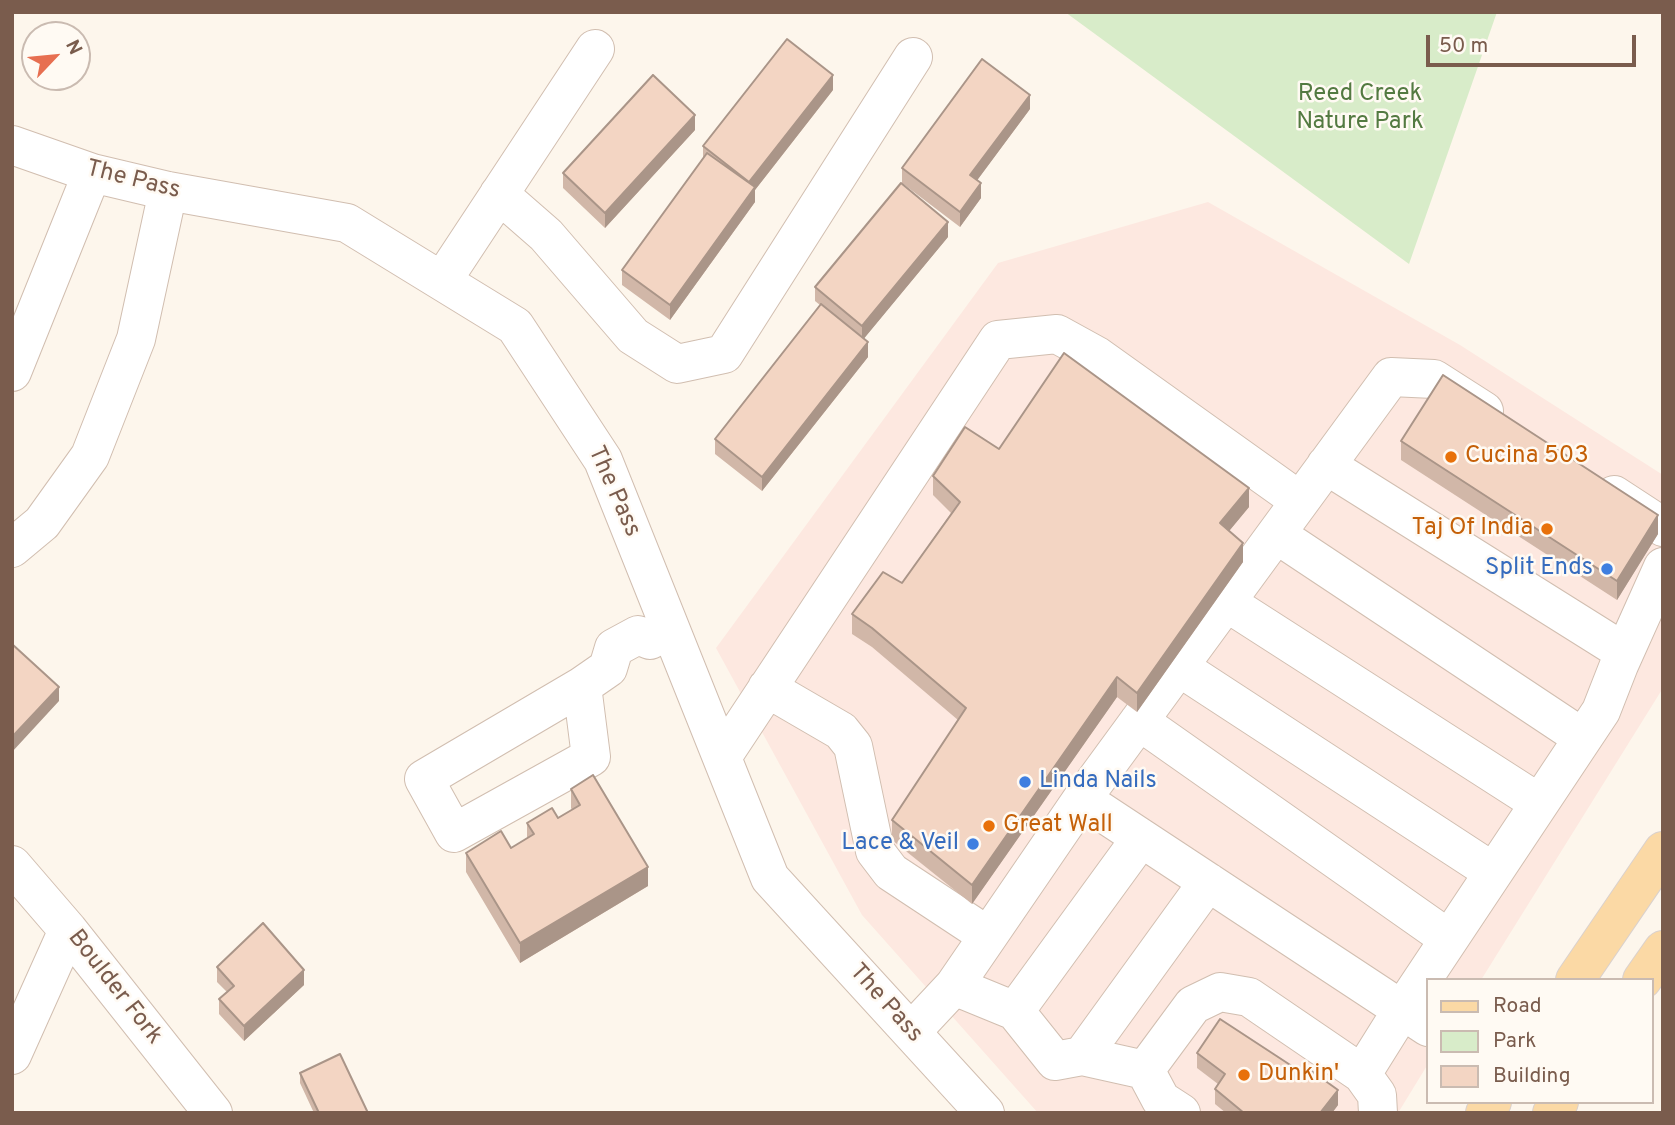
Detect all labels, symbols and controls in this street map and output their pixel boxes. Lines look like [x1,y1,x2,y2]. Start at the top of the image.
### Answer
north arrow [21,21,91,91]
scale bar [1430,21,1640,65]
text: 50 m [1439,33,1488,60]
text: N [59,36,87,59]
park label: Reed Creek Nature Park [1296,81,1424,137]
street label: The Pass [83,155,183,207]
street label: The Pass [580,442,646,542]
place label: Cucina 503 [1465,443,1589,471]
marker: Cucina 503 [1443,449,1459,465]
place label: Taj Of India [1411,515,1533,543]
marker: Taj Of India [1539,521,1555,537]
place label: Split Ends [1485,555,1593,583]
marker: Split Ends [1599,561,1615,577]
place label: Linda Nails [1039,768,1157,796]
marker: Linda Nails [1017,774,1033,790]
place label: Great Wall [1003,812,1113,840]
marker: Great Wall [981,818,997,834]
place label: Lace & Veil [841,830,959,858]
marker: Lace & Veil [965,836,981,852]
street label: Boulder Fork [60,925,168,1051]
street label: The Pass [842,959,928,1049]
legend [1426,978,1654,1104]
text: Road [1493,993,1542,1020]
text: Park [1493,1028,1536,1055]
place label: Dunkin' [1258,1061,1339,1089]
text: Building [1493,1063,1571,1090]
marker: Dunkin' [1236,1067,1252,1083]

